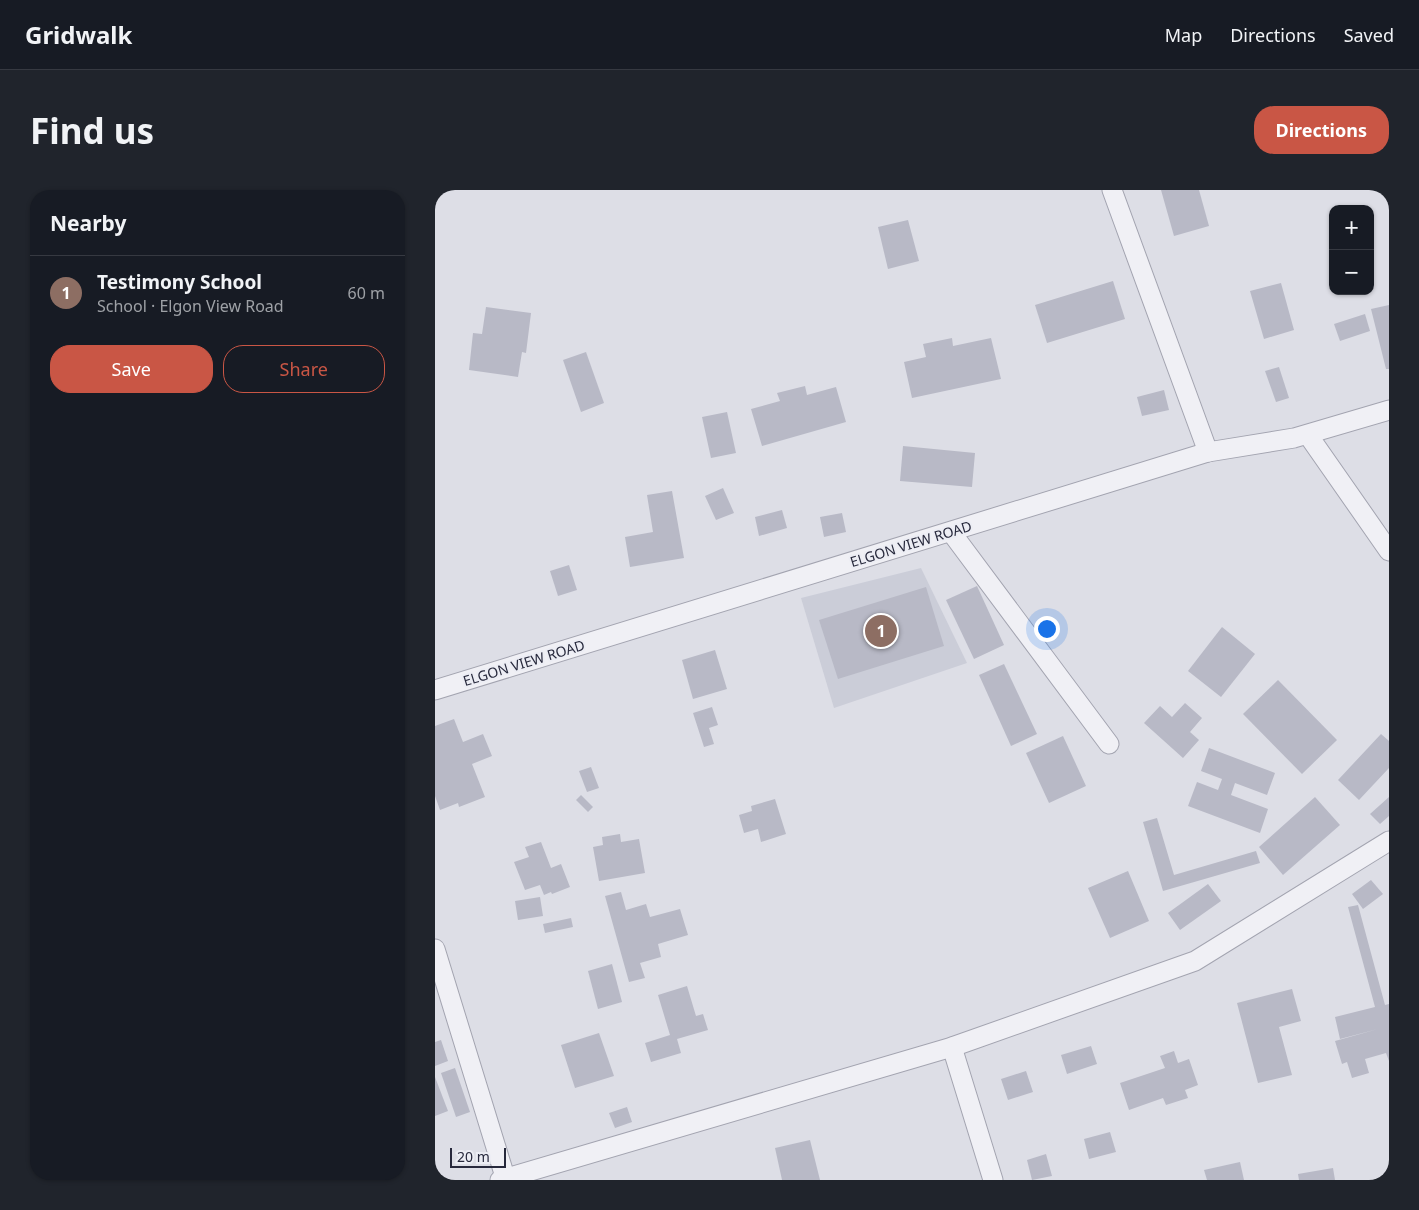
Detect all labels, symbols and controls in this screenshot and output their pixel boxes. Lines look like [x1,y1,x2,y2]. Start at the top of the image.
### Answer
text: Gridwalk [25,18,132,51]
text: Map [1165,23,1202,47]
text: Directions [1230,23,1316,47]
text: Saved [1344,23,1394,47]
button: Directions [1254,106,1389,154]
text: Find us [30,107,154,154]
map controls [1329,205,1374,295]
button: + [1329,205,1374,250]
text: Nearby [50,209,126,237]
button: − [1329,250,1374,295]
text: Testimony School [97,269,262,295]
text: 1 [61,282,71,304]
text: 60 m [348,282,385,304]
text: School · Elgon View Road [97,295,284,317]
button: Save [50,345,213,393]
button: Share [223,345,385,393]
street label: ELGON VIEW ROAD [848,516,974,571]
pin: 1 [865,612,897,650]
your location [1034,616,1060,642]
street label: ELGON VIEW ROAD [461,635,587,690]
scale bar [450,1145,506,1168]
text: 20 m [457,1147,490,1166]

